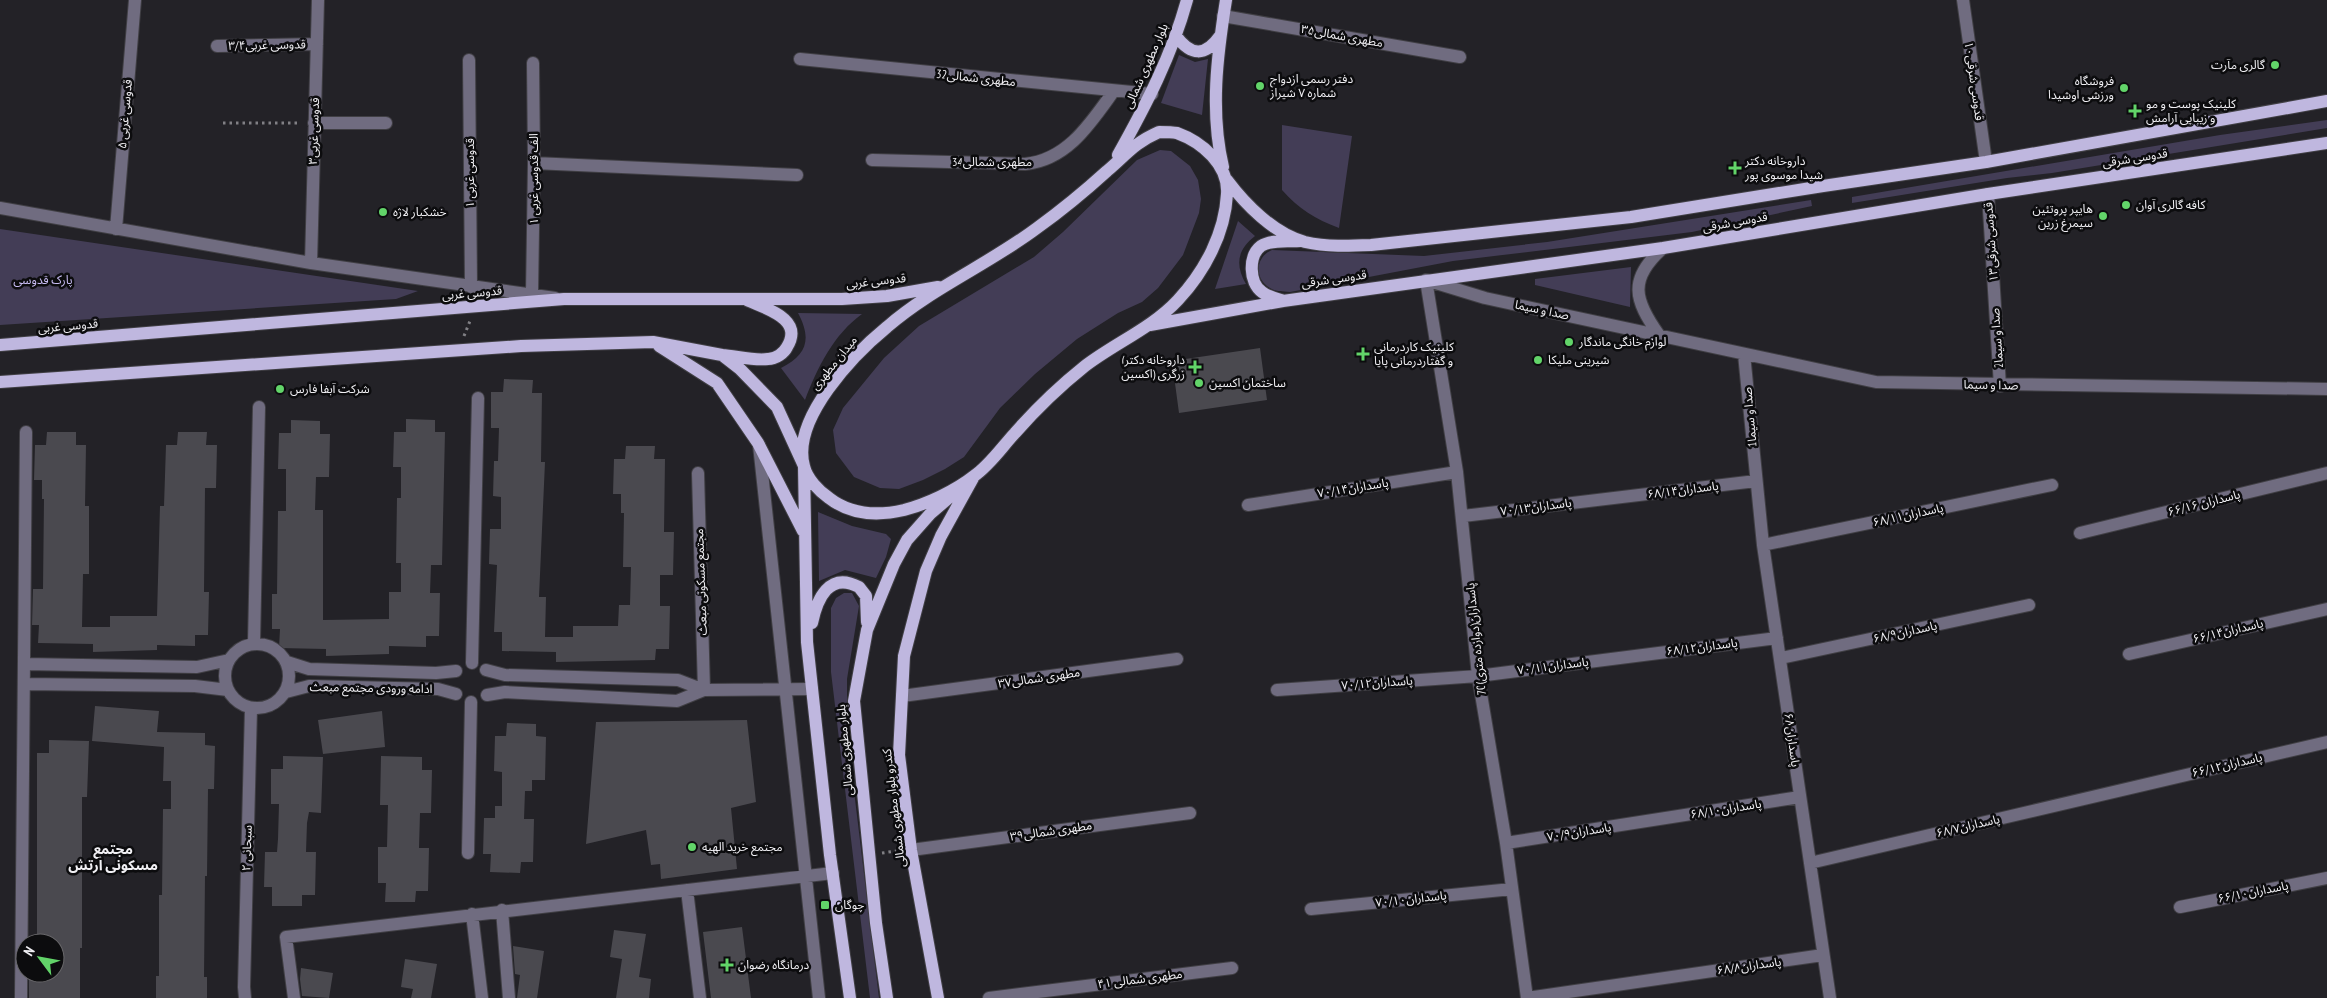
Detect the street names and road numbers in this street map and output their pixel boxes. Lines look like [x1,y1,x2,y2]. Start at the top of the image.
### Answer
street label: بلوار مطهرى شمالى [1120,21,1171,111]
street label: مطهرى شمالى۳۵ [1300,21,1384,50]
street label: قدوسی غربی۳/۴ [228,36,306,53]
street label: قدوسی شرقی۱۰ [1962,40,1987,121]
street label: 32مطهرى شمالى [936,66,1017,89]
street label: ۵ قدوسی غربی [114,79,135,149]
street label: قدوسی غربی۳ [305,97,322,165]
street label: ۱ الف قدوسی غربی [526,133,541,225]
street label: ۱ قدوسی غربی [462,138,477,208]
street label: قدوسی شرقی [2101,145,2169,170]
street label: 34مطهرى شمالى [952,154,1032,169]
street label: قدوسی شرقی۱۳ [1980,202,2001,282]
street label: قدوسی شرقی [1701,208,1769,235]
street label: قدوسی شرقی [1300,266,1368,291]
street label: قدوسی غربی [845,270,907,291]
street label: قدوسی غربی [441,282,503,303]
street label: صدا و سیما [1514,296,1571,323]
street label: 2صدا و سیما [1987,307,2006,369]
street label: قدوسی غربی [37,315,99,336]
street label: میدان مطهری [807,332,860,393]
street label: صدا و سیما [1963,377,2019,393]
street label: 1صدا و سیما [1739,386,1760,448]
street label: پاسداران۷۰/۱۴ [1316,474,1390,502]
street label: پاسداران۶۸/۱۴ [1646,478,1720,502]
street label: پاسداران ۶۶/۱۶ [2166,486,2242,520]
street label: پاسداران۷۰/۱۳ [1499,495,1573,519]
street label: پاسداران۶۸/۱۱ [1871,500,1945,530]
street label: مجتمع مسکونی مبعث [691,528,712,636]
street label: 70پاسداران(دوازده متری) [1462,582,1490,696]
street label: پاسداران۶۶/۱۴ [2191,615,2265,647]
street label: پاسداران۶۸/۹ [1872,617,1939,647]
street label: پاسداران۶۸/۱۲ [1665,635,1739,659]
street label: پاسداران۷۰/۱۱ [1516,654,1590,678]
street label: مطهرى شمالى۳۷ [997,664,1081,691]
street label: پاسداران۷۰/۱۲ [1341,673,1413,694]
street label: ادامه ورودی مجتمع مبعث [310,679,433,698]
street label: بلوار مطهری شمالی [833,704,856,796]
street label: پاسداران۶۸ [1780,712,1804,768]
street label: کندرو بلوار مطهری شمالی [879,747,908,868]
street label: پاسداران۶۶/۱۲ [2190,749,2264,781]
street label: پاسداران۶۸/۱۰ [1689,795,1763,823]
street label: پاسداران۶۸/۷ [1935,811,2002,841]
street label: مطهرى شمالى۳۹ [1009,817,1093,844]
street label: پاسداران۷۰/۹ [1546,819,1612,845]
street label: سبحانی ۲ [238,825,255,871]
street label: پاسداران۶۶/۱۰ [2216,877,2290,907]
street label: پاسداران۷۰/۱۰ [1374,887,1448,911]
street label: پاسداران۶۸/۸ [1716,954,1782,979]
street label: ۴۱ مطهرى شمالى [1097,966,1183,991]

